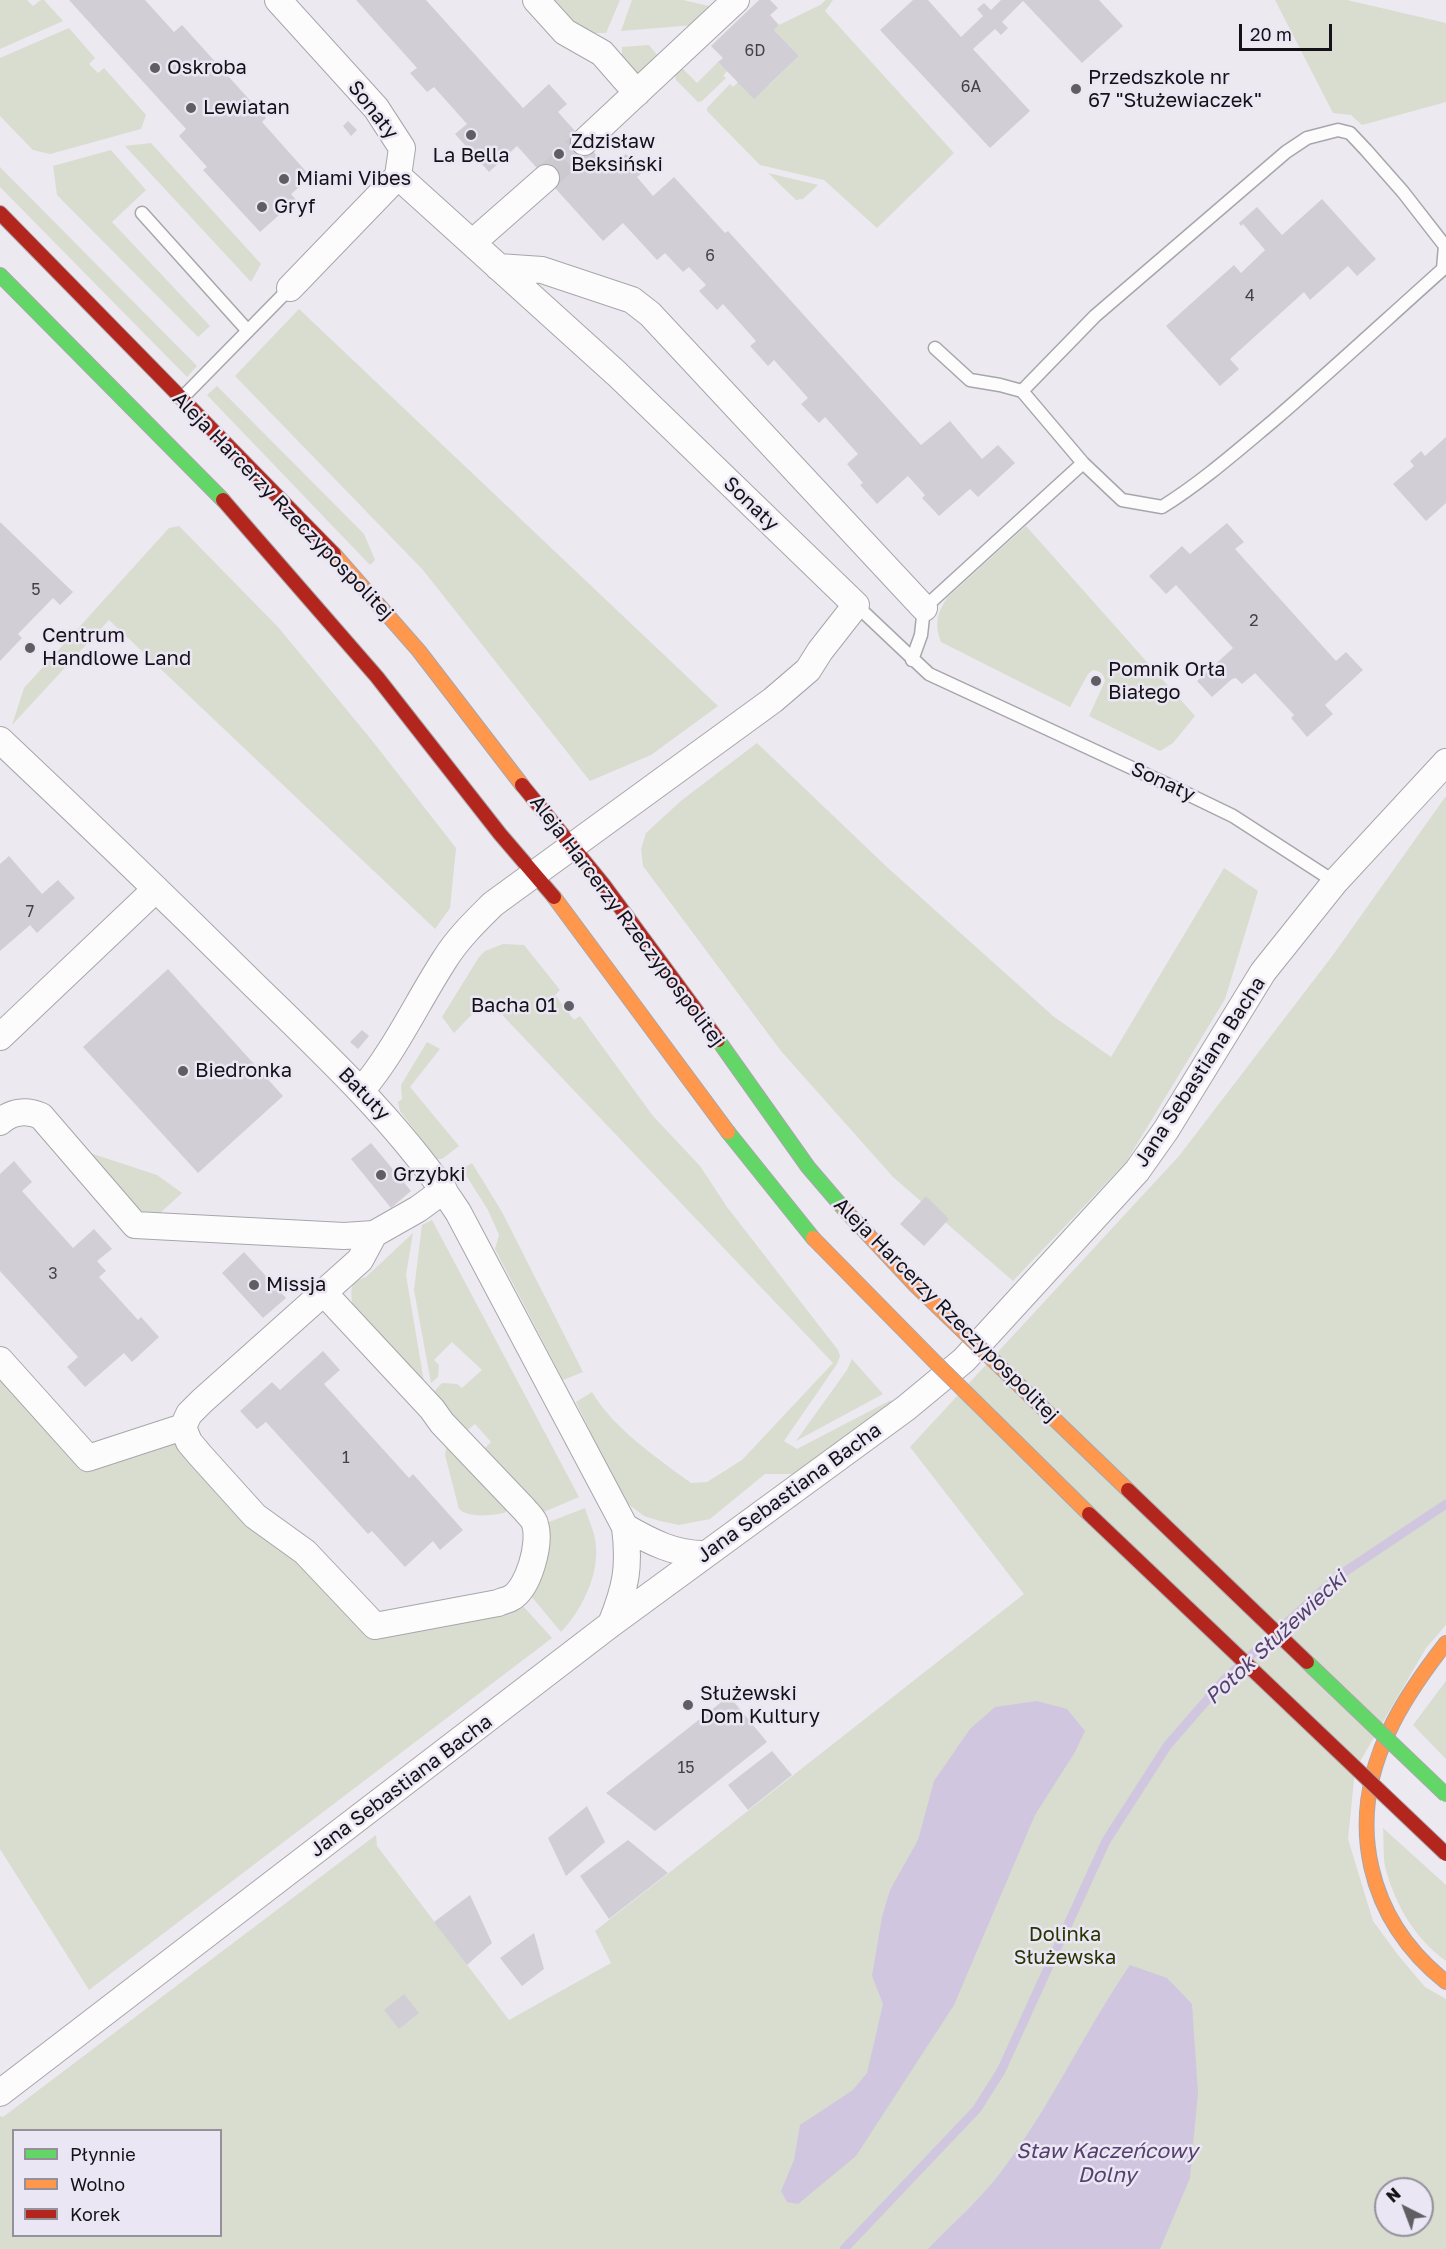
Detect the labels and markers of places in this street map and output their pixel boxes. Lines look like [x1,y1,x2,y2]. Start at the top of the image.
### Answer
place label: Oskroba [167,56,247,80]
marker: Oskroba [148,61,162,75]
place label: Przedszkole nr 67 "Służewiaczek" [1088,66,1262,113]
marker: Przedszkole nr 67 "Służewiaczek" [1069,82,1083,96]
place label: Lewiatan [203,96,290,120]
marker: Lewiatan [184,101,198,115]
marker: La Bella [464,128,478,142]
place label: Zdzisław Beksiński [571,130,663,177]
place label: La Bella [433,144,509,168]
marker: Zdzisław Beksiński [552,147,566,161]
place label: Miami Vibes [296,167,411,191]
marker: Miami Vibes [277,172,291,186]
place label: Gryf [274,195,315,219]
marker: Gryf [255,200,269,214]
place label: Centrum Handlowe Land [42,624,191,671]
marker: Centrum Handlowe Land [23,641,37,655]
place label: Pomnik Orła Białego [1108,658,1226,705]
marker: Pomnik Orła Białego [1089,674,1103,688]
place label: Bacha 01 [471,994,557,1018]
marker: Bacha 01 [562,999,576,1013]
place label: Biedronka [195,1059,292,1083]
marker: Biedronka [176,1064,190,1078]
place label: Grzybki [393,1163,466,1187]
marker: Grzybki [374,1168,388,1182]
place label: Missja [266,1273,326,1297]
marker: Missja [247,1278,261,1292]
place label: Służewski Dom Kultury [700,1682,820,1729]
marker: Służewski Dom Kultury [681,1698,695,1712]

